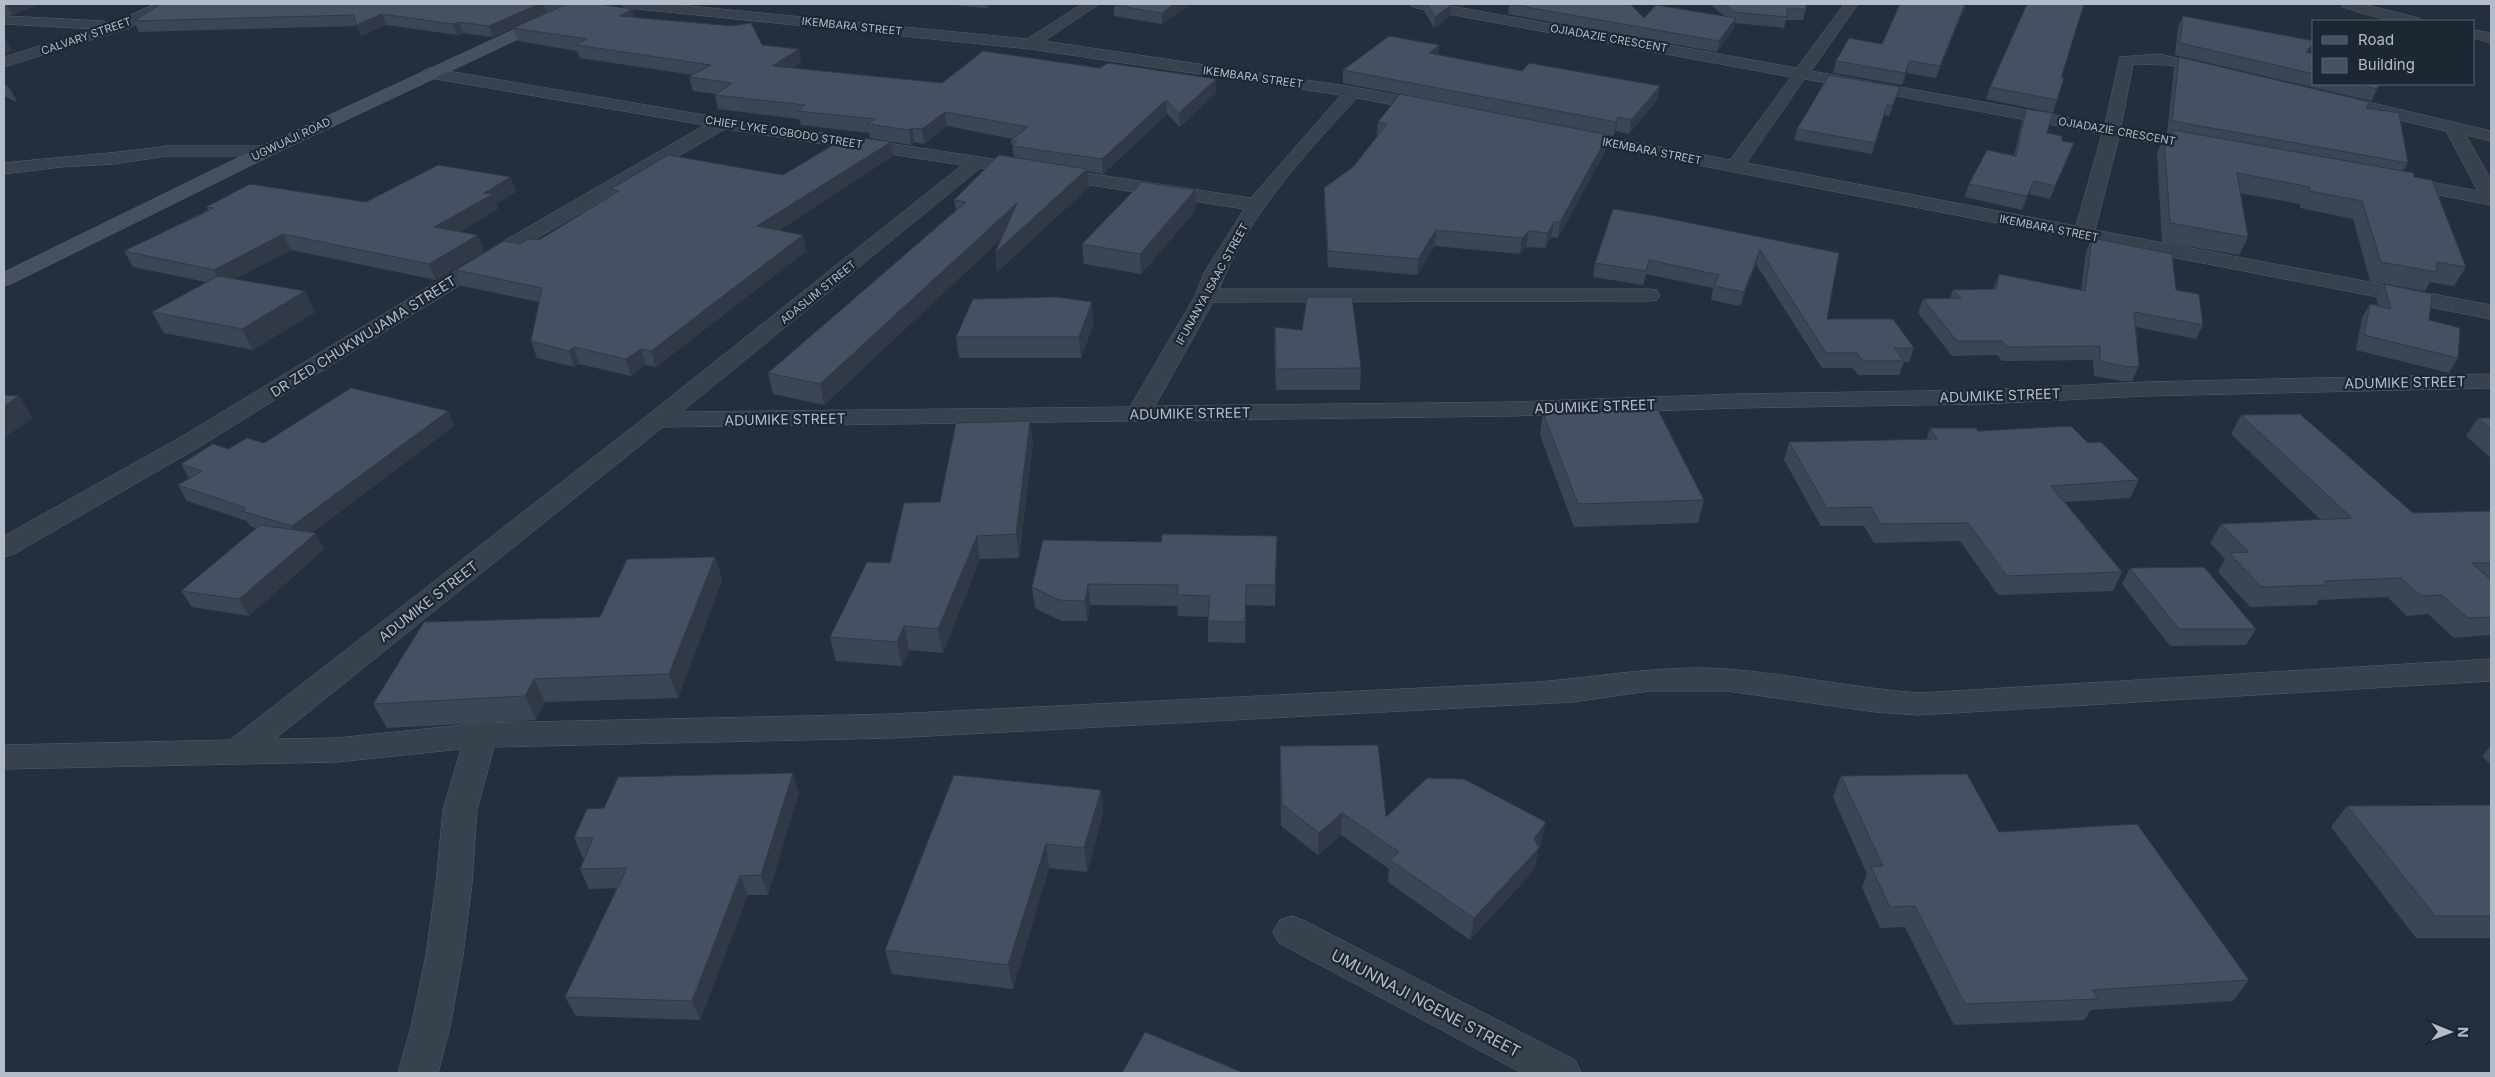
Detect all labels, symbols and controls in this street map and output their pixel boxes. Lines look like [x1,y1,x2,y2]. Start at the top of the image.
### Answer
street label: CALVARY STREET [39,14,133,58]
street label: IKEMBARA STREET [801,14,903,38]
legend [2312,20,2475,85]
street label: OJIADAZIE CRESCENT [1549,21,1669,55]
text: Road [2358,30,2394,49]
text: Building [2358,55,2415,74]
street label: IKEMBARA STREET [1202,63,1304,91]
street label: CHIEF LYKE OGBODO STREET [704,113,864,151]
street label: OJIADAZIE CRESCENT [2057,114,2177,148]
street label: UGWUAJI ROAD [249,115,333,163]
street label: IKEMBARA STREET [1601,134,1703,168]
street label: IKEMBARA STREET [1998,211,2100,245]
street label: IFUNANYA ISAAC STREET [1173,221,1251,347]
street label: ADASLIM STREET [777,257,859,327]
street label: DR ZED CHUKWUJAMA STREET [267,272,459,400]
street label: ADUMIKE STREET [2344,372,2466,392]
street label: ADUMIKE STREET [1939,384,2061,406]
street label: ADUMIKE STREET [1534,395,1656,417]
street label: ADUMIKE STREET [1129,403,1251,423]
street label: ADUMIKE STREET [724,409,846,429]
street label: ADUMIKE STREET [375,557,481,645]
street label: UMUNNAJI NGENE STREET [1328,945,1524,1061]
north arrow [2425,1007,2475,1057]
text: N [2455,1027,2472,1038]

